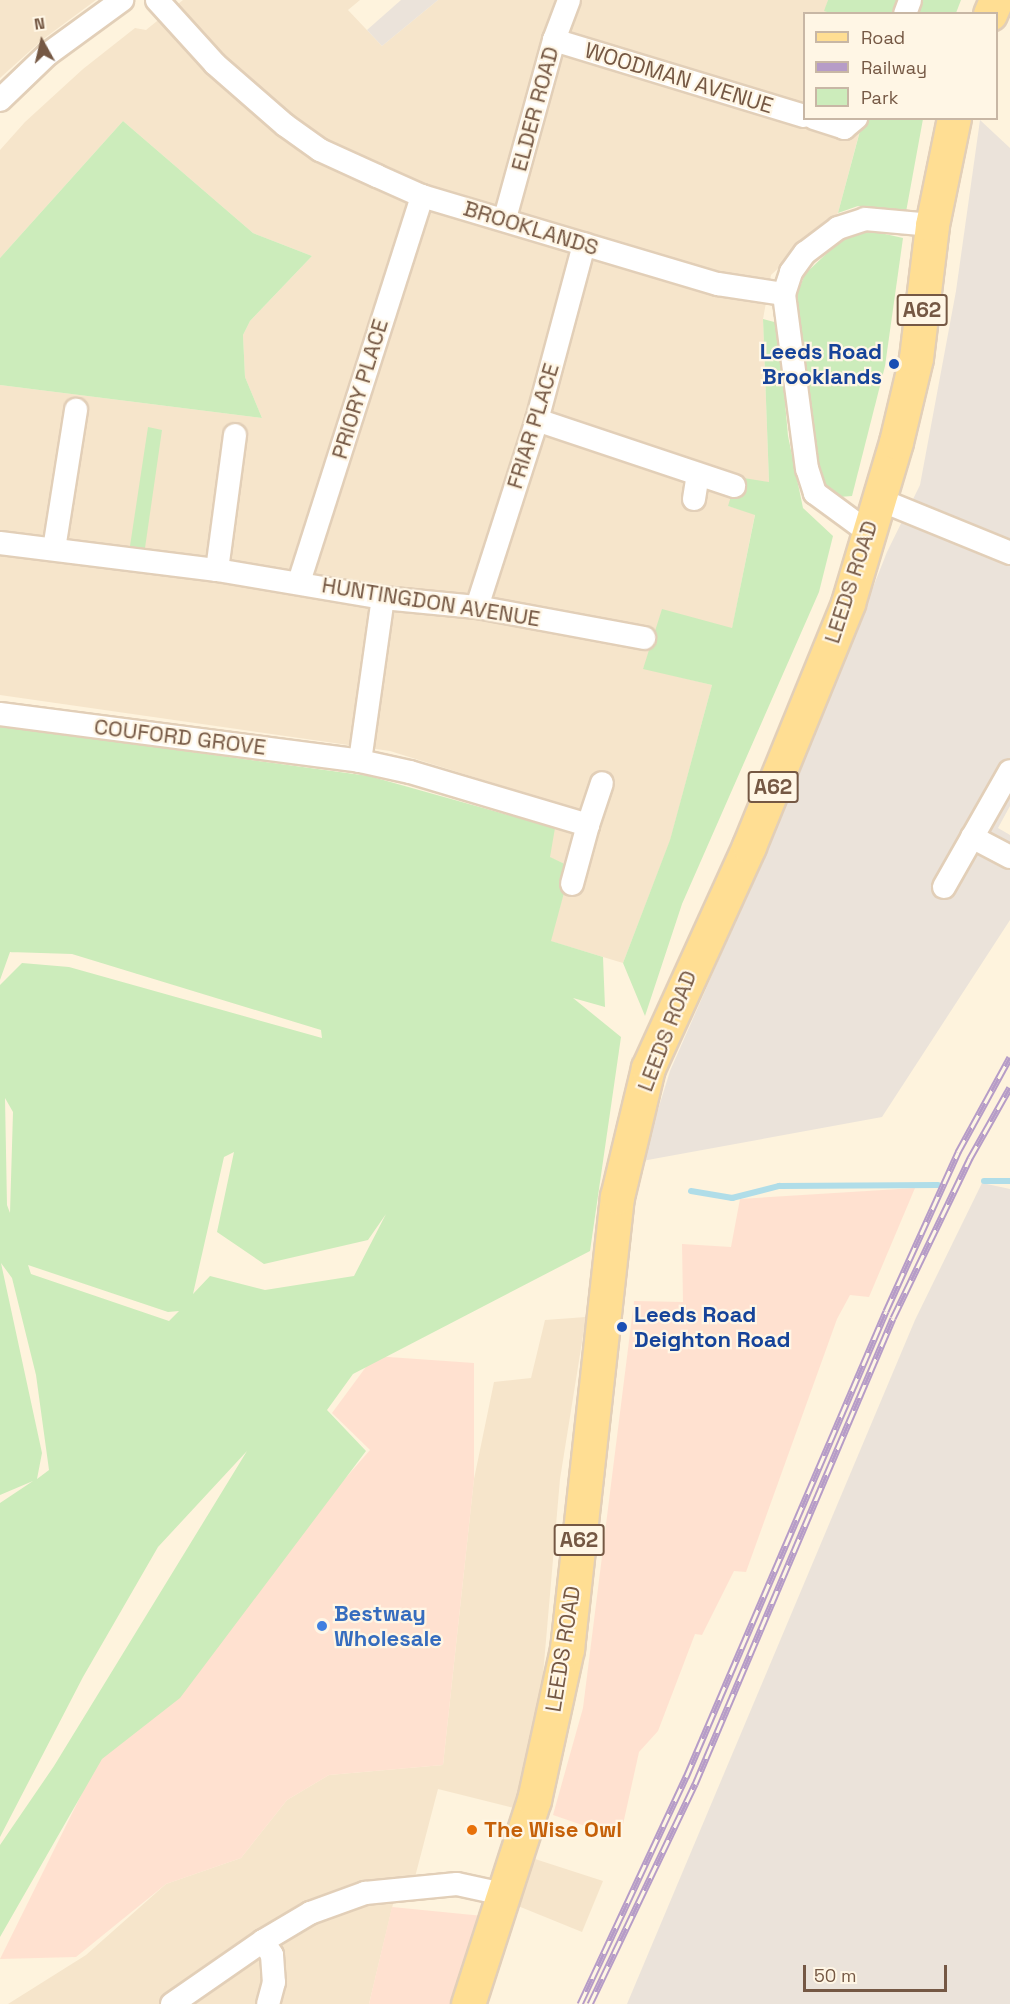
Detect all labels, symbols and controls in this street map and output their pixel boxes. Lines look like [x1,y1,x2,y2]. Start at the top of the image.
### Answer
north arrow [12,12,72,72]
legend [803,12,998,120]
text: N [33,13,46,35]
text: Road [861,26,905,49]
street label: WOODMAN AVENUE [581,37,777,119]
street label: ELDER ROAD [506,44,564,174]
text: Railway [861,56,927,79]
text: Park [861,86,898,109]
street label: BROOKLANDS [460,195,602,261]
road number: A62 [896,292,948,328]
street label: PRIORY PLACE [326,316,394,462]
place label: Leeds Road Brooklands [760,338,882,390]
marker: Leeds Road Brooklands [887,357,901,371]
street label: FRIAR PLACE [501,360,565,492]
street label: LEEDS ROAD [819,517,883,647]
street label: HUNTINGDON AVENUE [320,572,542,632]
street label: COUFORD GROVE [93,713,267,761]
road number: A62 [748,769,798,805]
street label: LEEDS ROAD [632,967,702,1095]
place label: Leeds Road Deighton Road [634,1301,791,1352]
marker: Leeds Road Deighton Road [615,1320,629,1334]
road number: A62 [554,1522,604,1558]
street label: LEEDS ROAD [540,1584,586,1714]
place label: Bestway Wholesale [334,1600,442,1652]
marker: Bestway Wholesale [315,1619,329,1633]
place label: The Wise Owl [484,1817,622,1843]
marker: The Wise Owl [465,1823,479,1837]
scale bar [806,1953,950,1991]
text: 50 m [814,1964,856,1987]

